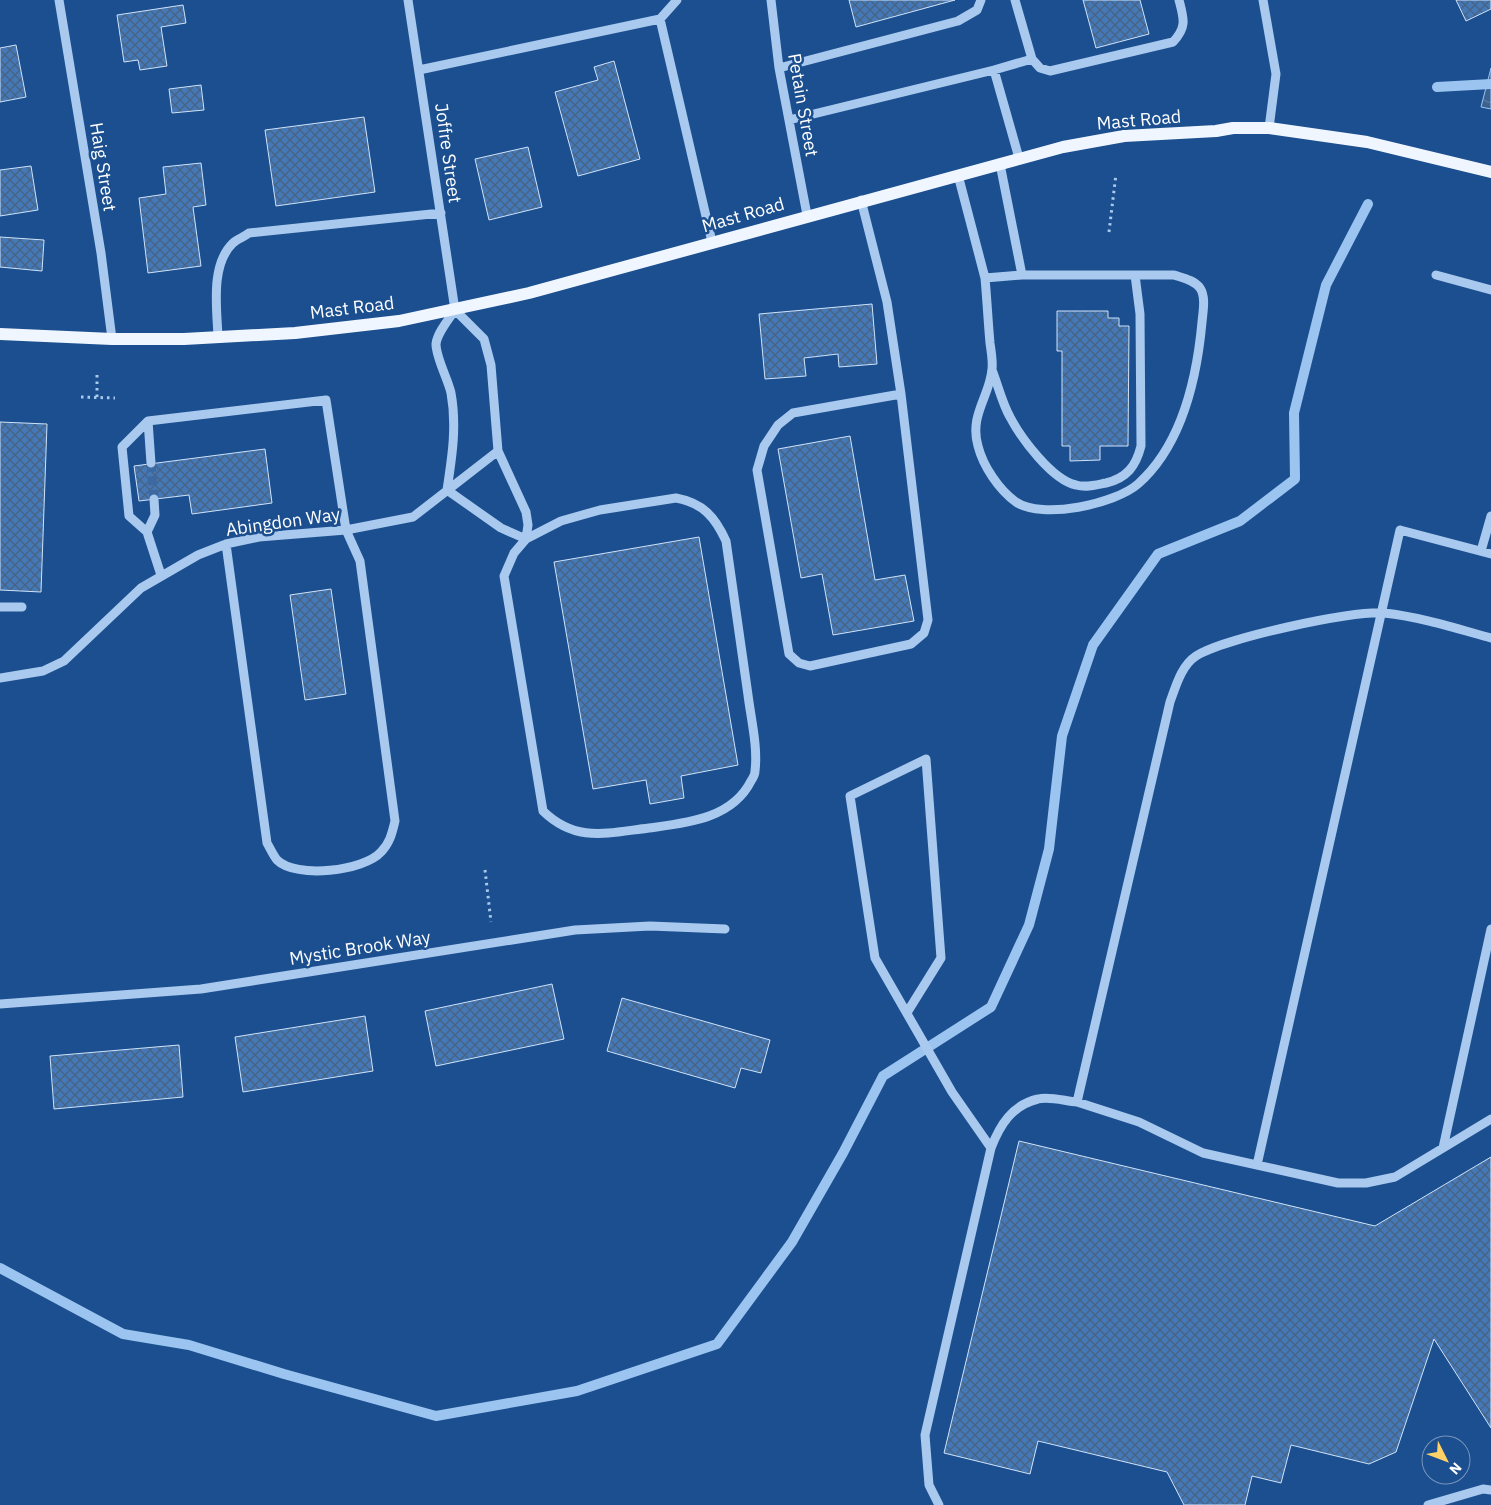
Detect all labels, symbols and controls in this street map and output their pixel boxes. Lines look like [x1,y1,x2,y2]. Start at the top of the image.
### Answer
street label: Petain Street [783,51,824,158]
street label: Joffre Street [430,101,467,204]
street label: Mast Road [1096,104,1182,135]
street label: Haig Street [85,121,122,213]
street label: Mast Road [699,192,787,237]
street label: Mast Road [308,291,395,324]
street label: Abingdon Way [224,502,342,541]
street label: Mystic Brook Way [288,925,432,970]
north arrow [1421,1435,1471,1485]
text: N [1446,1459,1466,1478]

